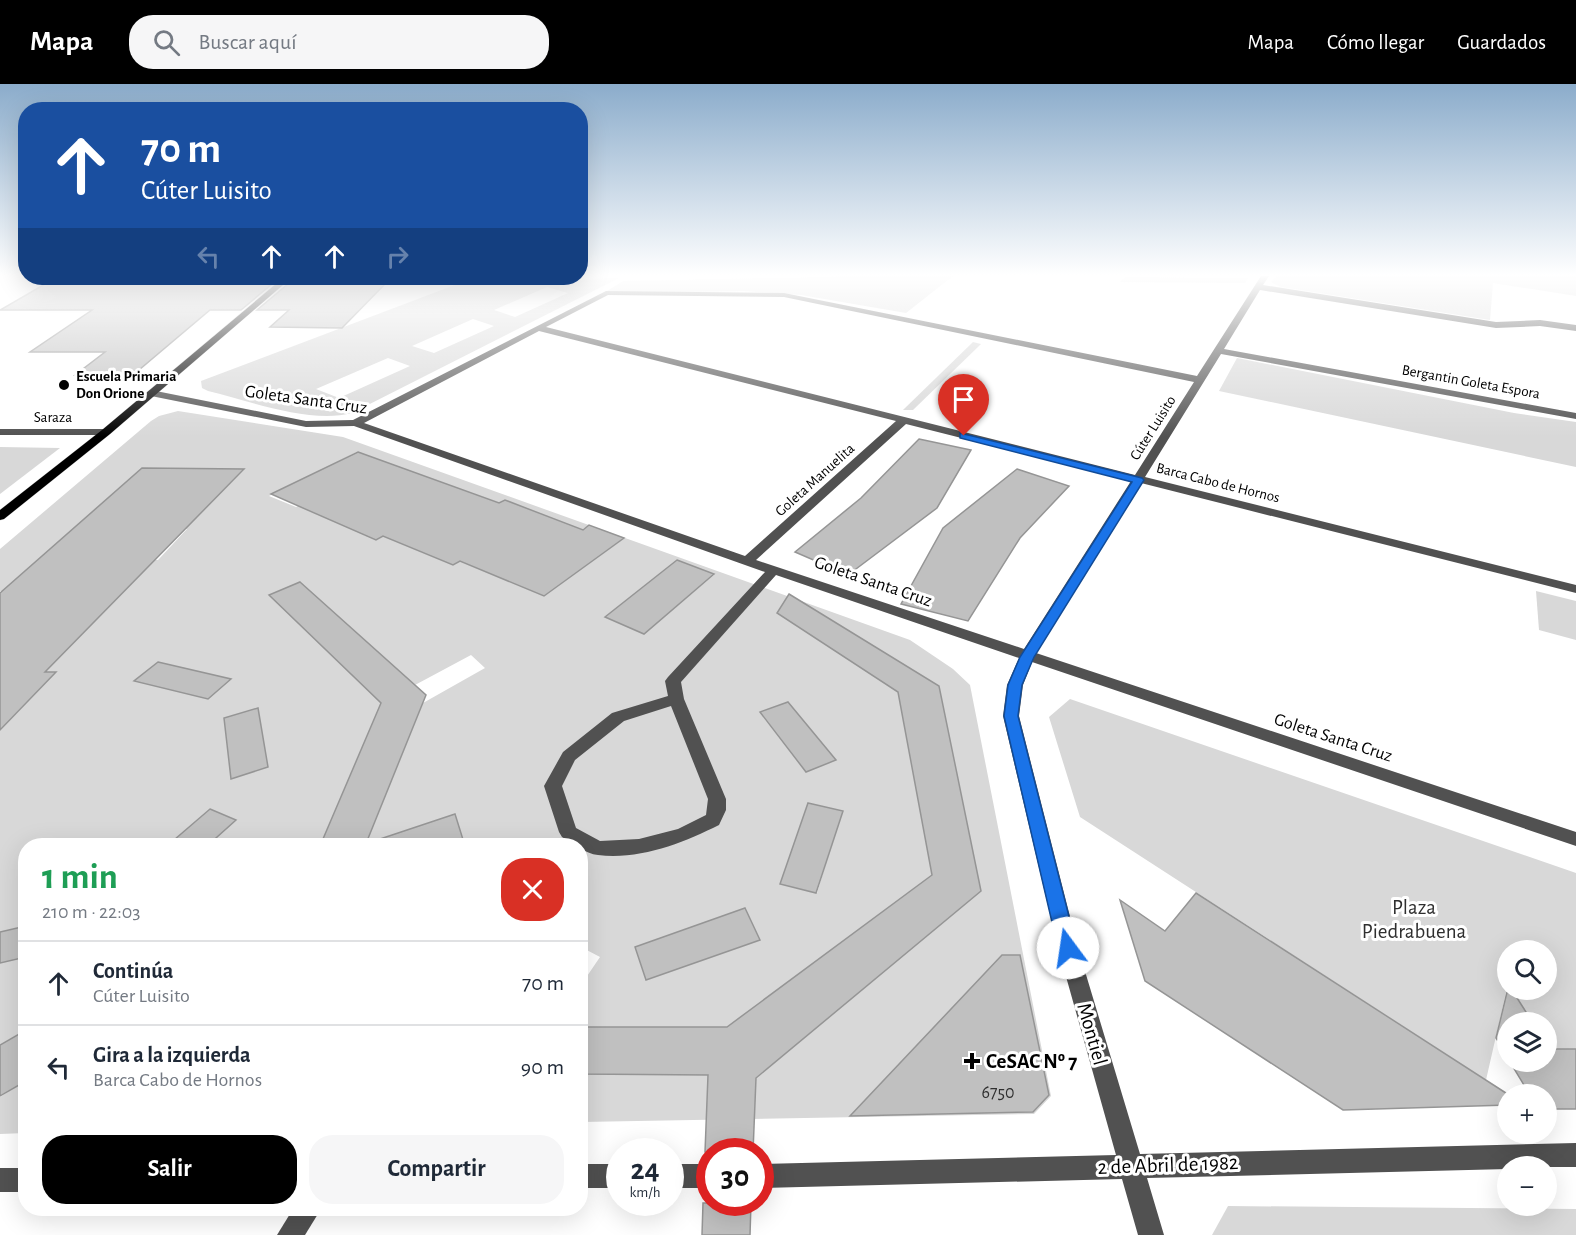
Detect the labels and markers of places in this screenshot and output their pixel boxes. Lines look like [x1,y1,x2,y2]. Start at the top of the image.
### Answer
place label: Escuela Primaria Don Orione [76,369,176,401]
pin [938,374,989,436]
marker: Escuela Primaria Don Orione [57,378,71,392]
place label: CeSAC Nº 7 [986,1051,1077,1072]
marker: CeSAC Nº 7 [963,1052,981,1070]

